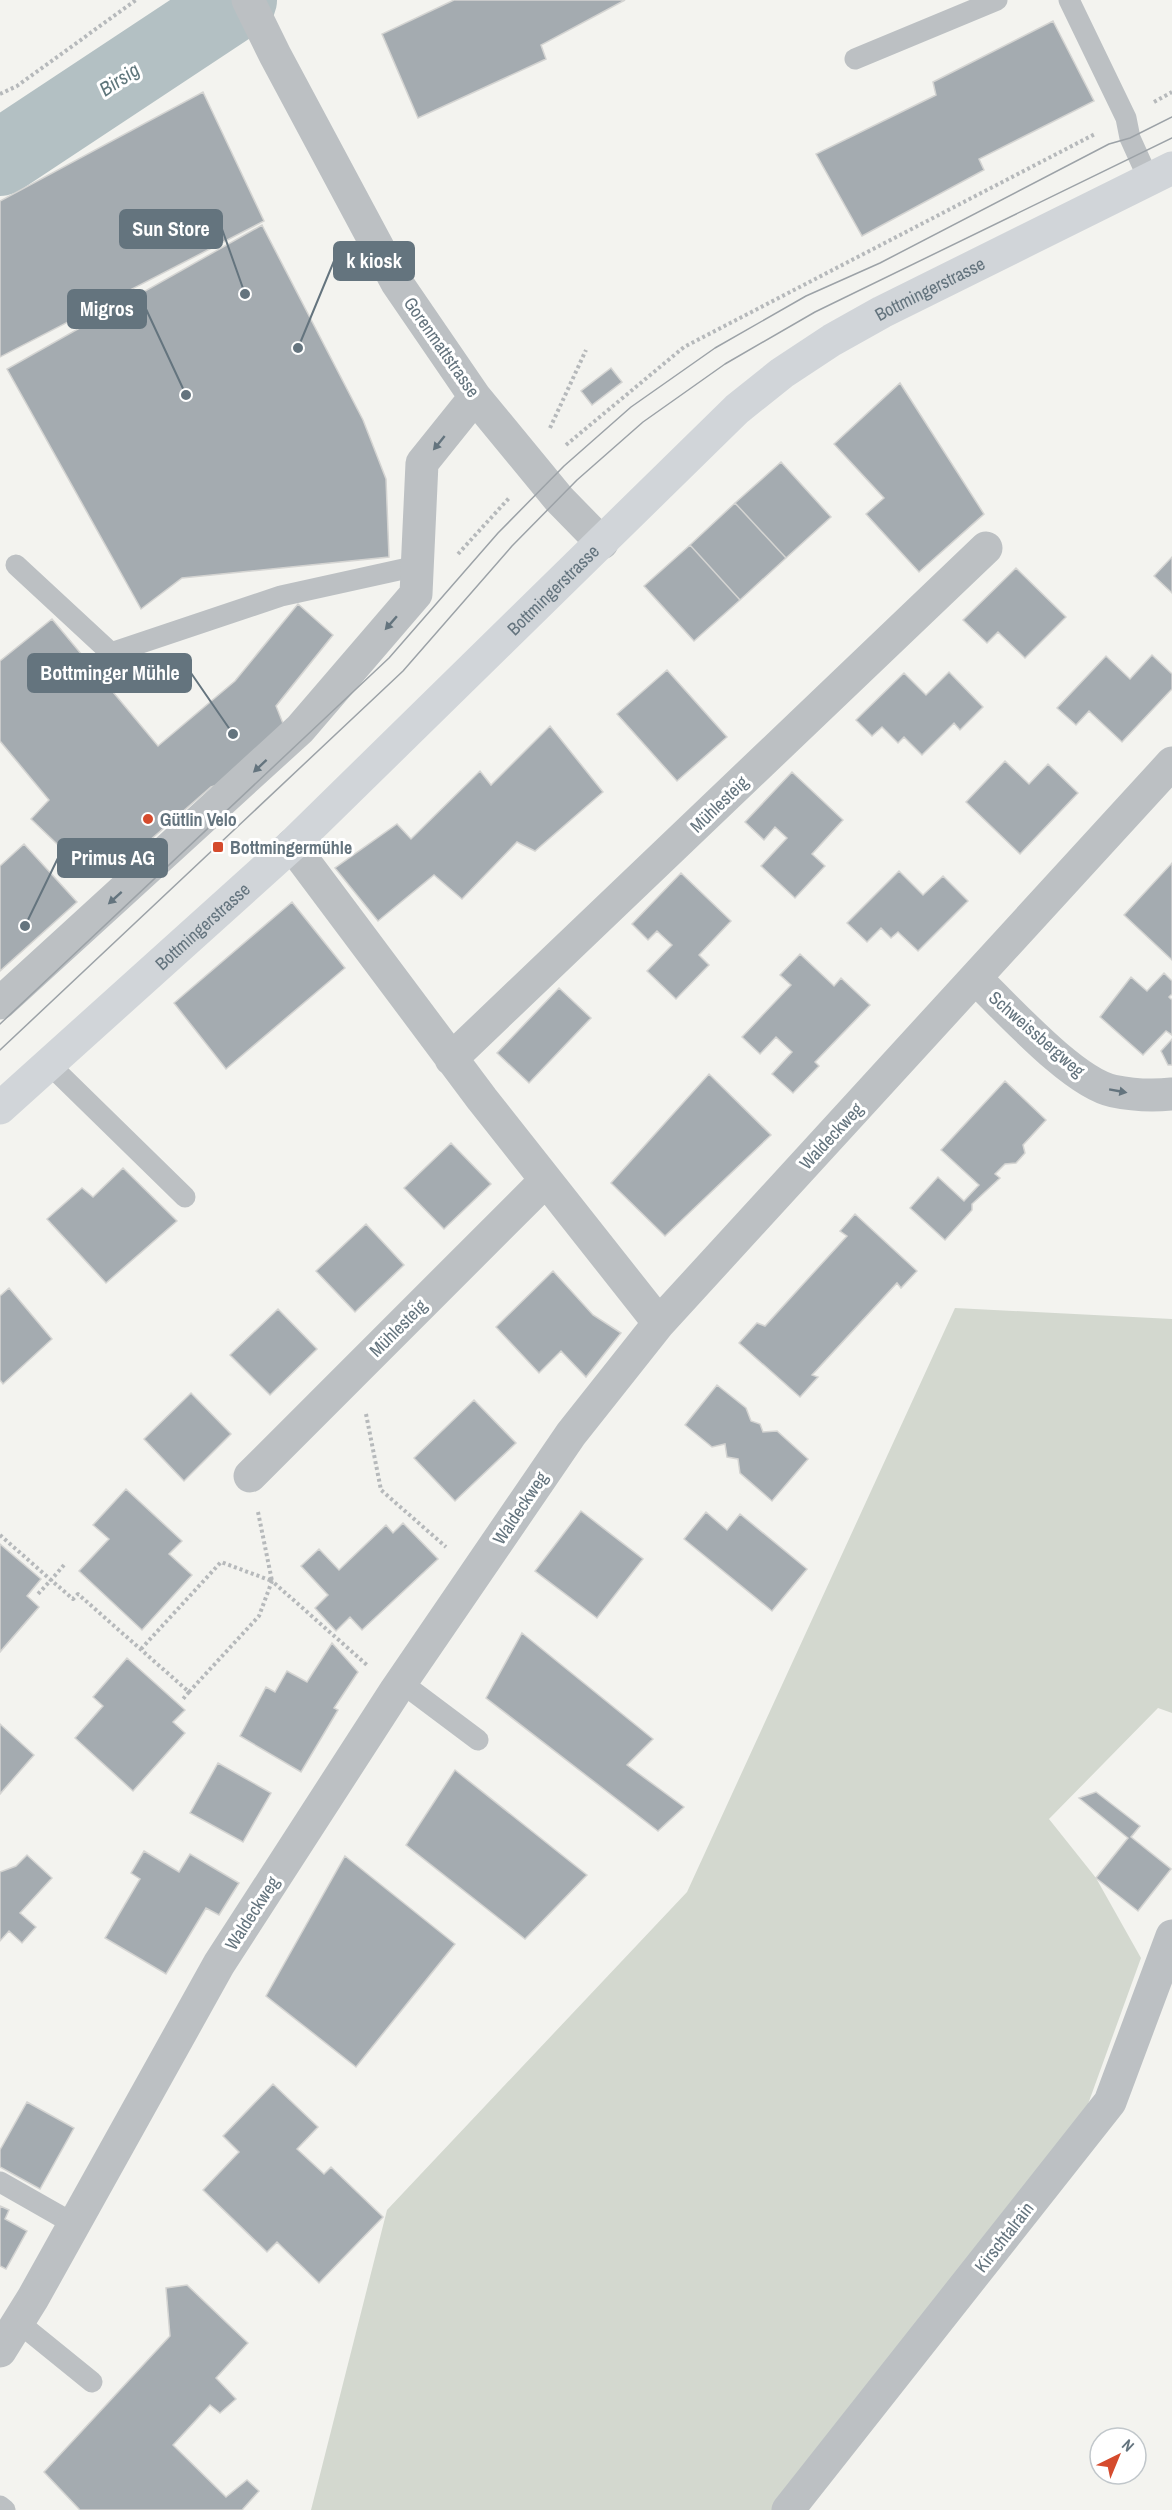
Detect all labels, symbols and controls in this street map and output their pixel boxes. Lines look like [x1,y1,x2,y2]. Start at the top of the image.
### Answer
water label: Birsig [94,56,144,102]
callout: Sun Store [120,210,222,248]
text: Sun Store [132,215,210,242]
callout: k kiosk [334,242,414,280]
text: k kiosk [346,247,403,274]
street label: Bottmingerstrasse [870,250,989,326]
callout: Migros [68,290,146,328]
street label: Gorenmattstrasse [398,292,486,402]
text: Migros [80,295,134,322]
one-way arrow [433,435,446,450]
street label: Bottmingerstrasse [501,539,604,640]
one-way arrow [385,615,398,630]
callout: Bottminger Mühle [28,654,191,692]
text: Bottminger Mühle [40,659,180,686]
one-way arrow [252,759,267,773]
street label: Mühlesteig [684,769,754,838]
place label: Gütlin Velo [160,807,237,832]
marker: Gütlin Velo [141,812,155,826]
place label: Bottmingermühle [230,835,352,860]
callout: Primus AG [58,839,167,877]
marker: Bottmingermühle [211,840,225,854]
text: Primus AG [71,844,155,871]
street label: Bottmingerstrasse [149,877,255,975]
one-way arrow [108,891,123,905]
street label: Schweissbergweg [984,985,1091,1083]
one-way arrow [1109,1087,1128,1096]
street label: Waldeckweg [794,1096,869,1175]
street label: Mühlesteig [364,1293,433,1362]
street label: Waldeckweg [486,1466,554,1549]
street label: Waldeckweg [219,1871,286,1955]
street label: Kirschtalrain [969,2197,1039,2277]
north arrow [1088,2426,1148,2486]
text: N [1117,2434,1139,2456]

